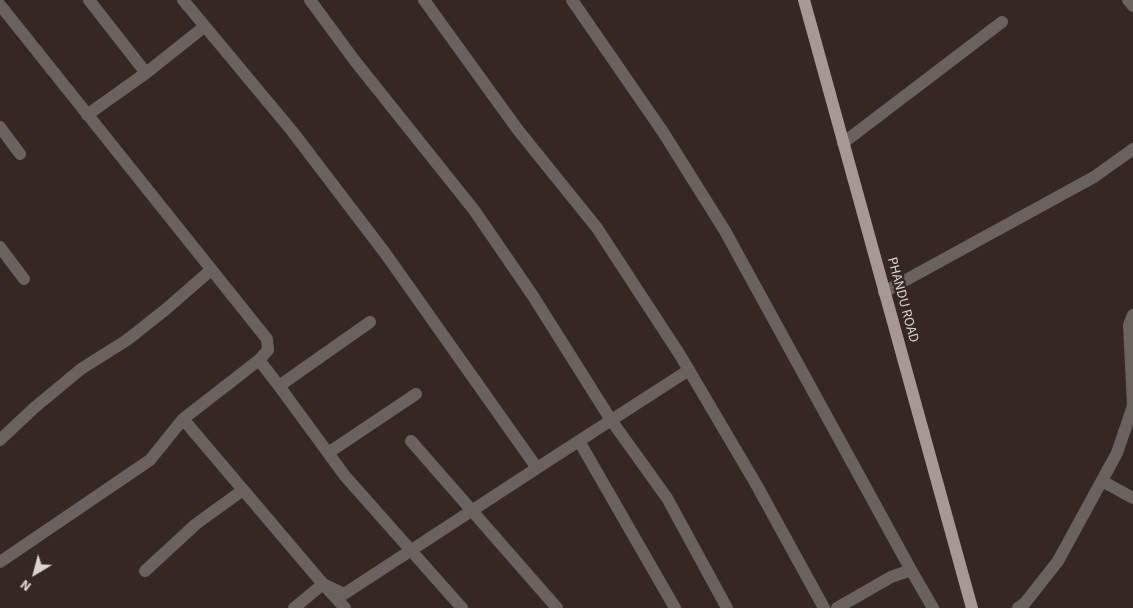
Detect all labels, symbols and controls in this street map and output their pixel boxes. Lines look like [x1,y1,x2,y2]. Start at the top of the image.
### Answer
street label: PHANDU ROAD [883,256,921,344]
north arrow [10,548,60,598]
text: N [16,574,36,596]

